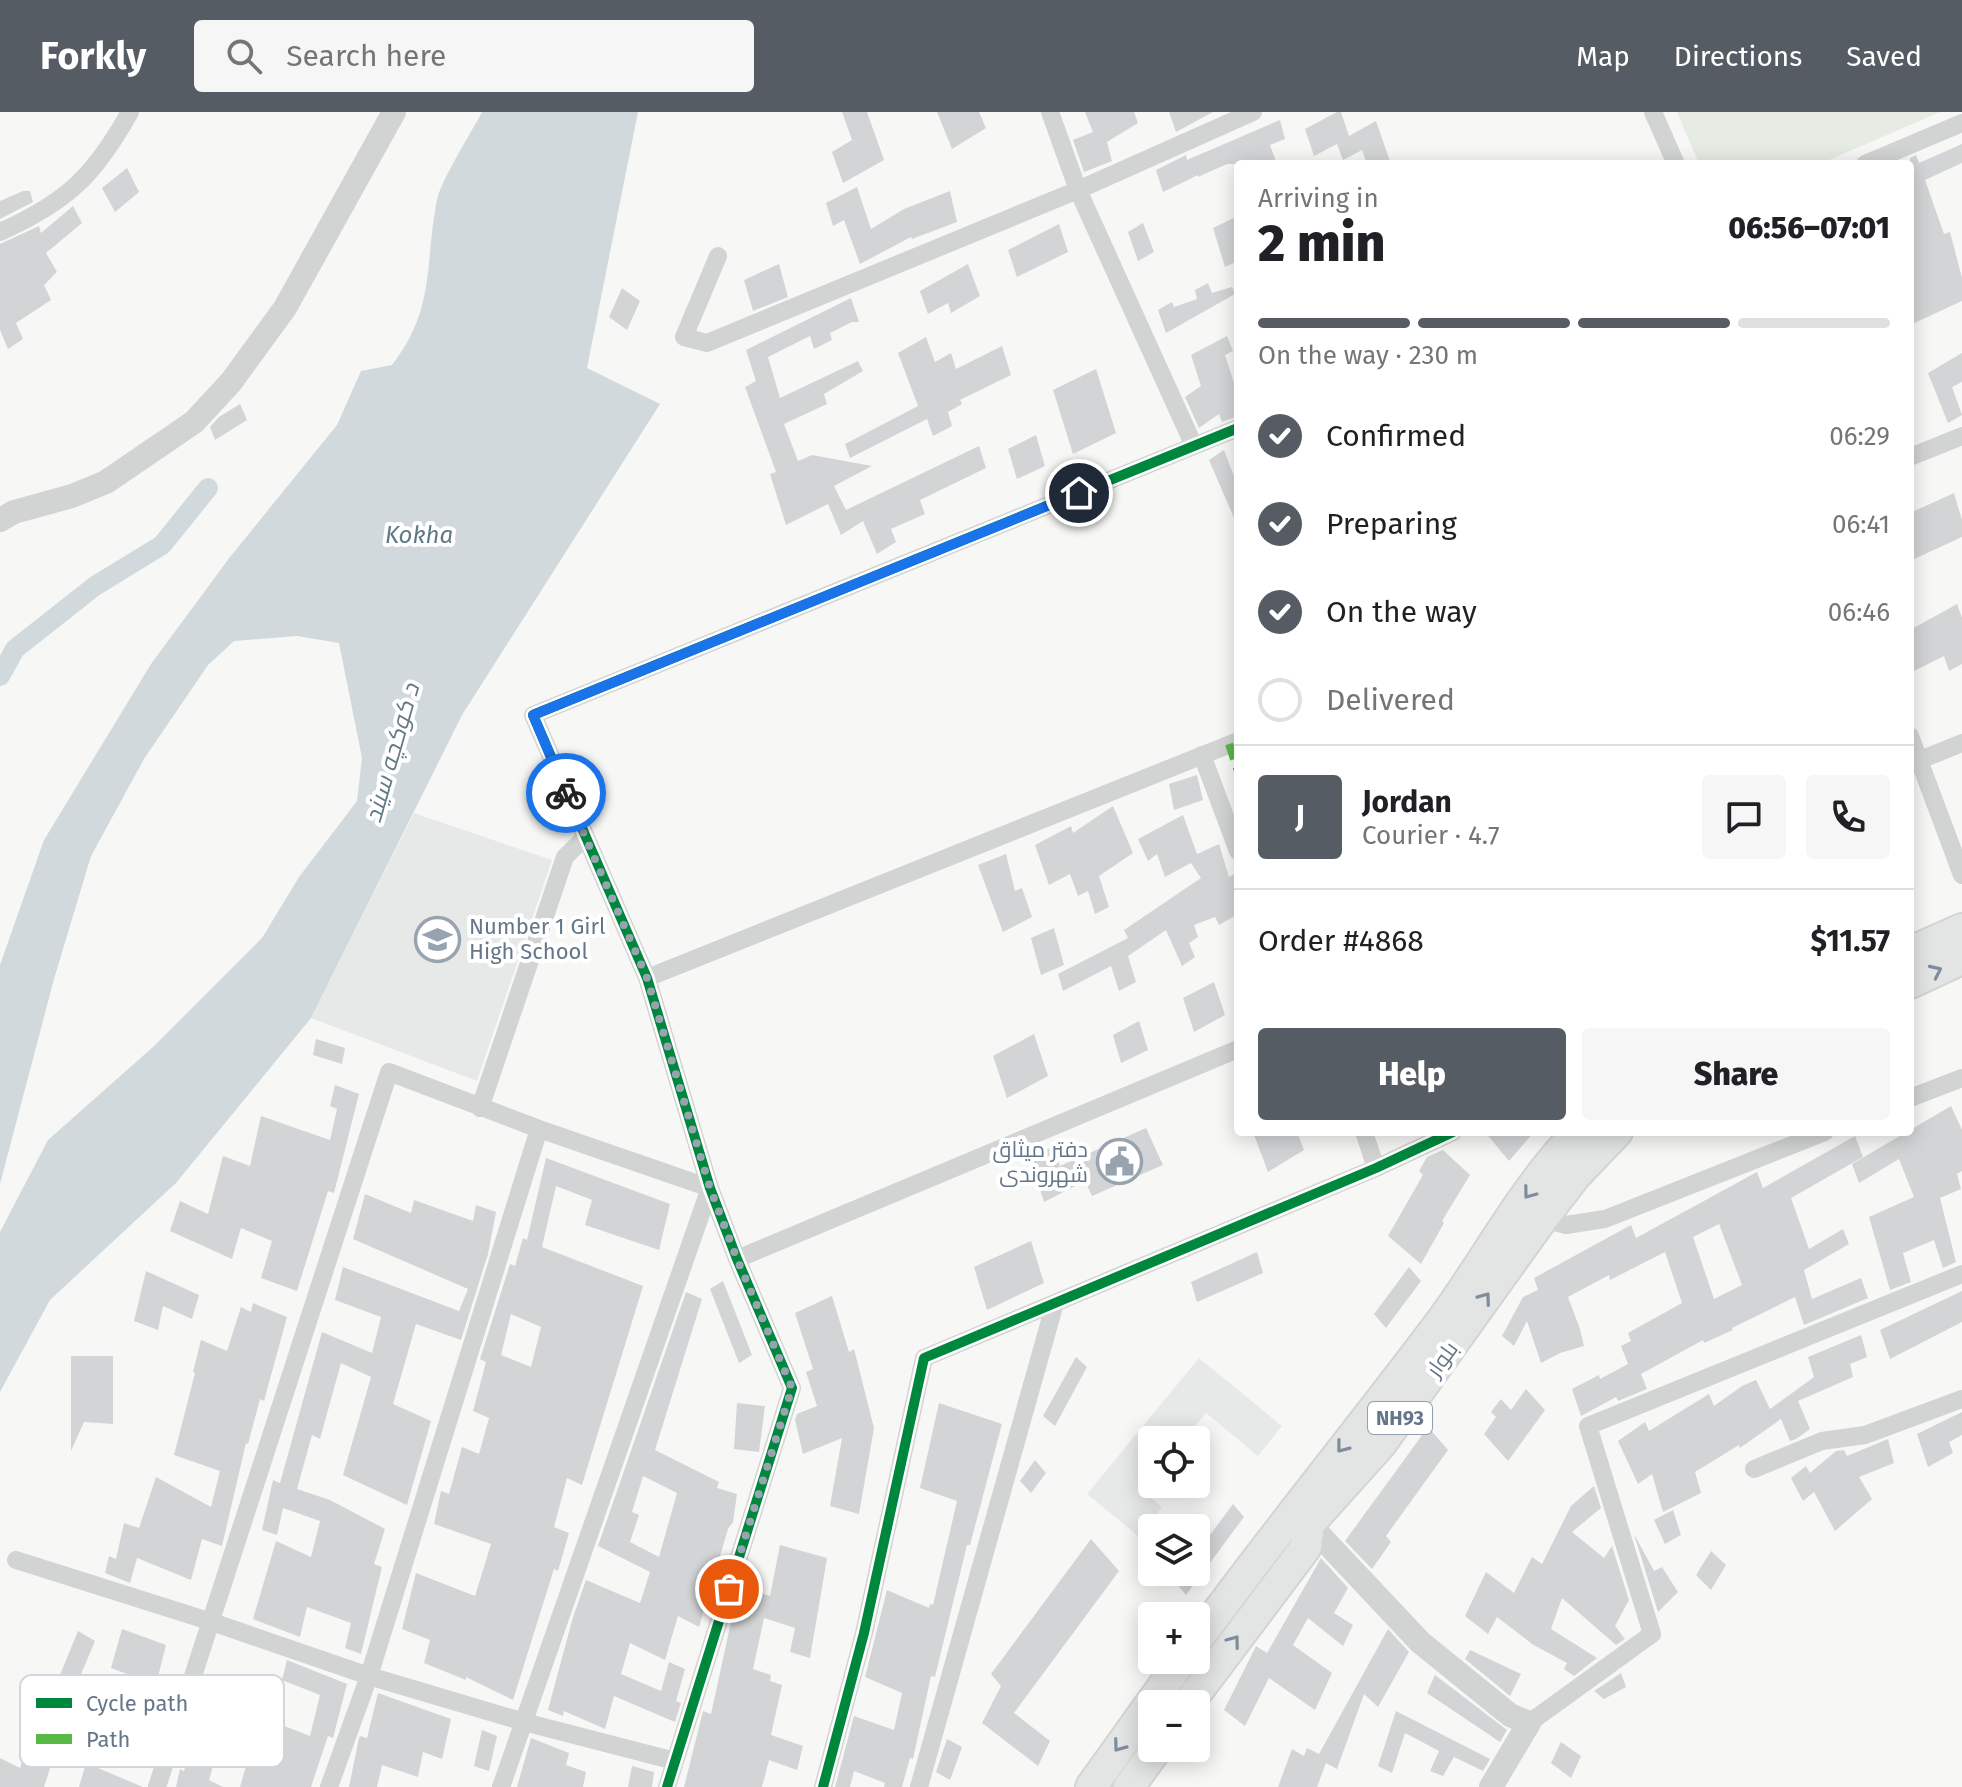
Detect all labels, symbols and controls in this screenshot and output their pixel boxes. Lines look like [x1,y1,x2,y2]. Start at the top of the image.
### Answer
search box [194,20,754,92]
text: Forkly [40,33,146,79]
icon: search [222,34,266,78]
text: Search here [286,38,446,74]
text: Map [1576,40,1630,73]
text: Directions [1674,40,1802,73]
text: Saved [1846,40,1922,73]
text: Arriving in [1258,183,1379,214]
text: 06:56–07:01 [1728,210,1890,246]
text: 2 min [1258,212,1385,275]
text: On the way · 230 m [1258,340,1478,371]
icon: check [1258,414,1302,458]
text: Confirmed [1326,418,1466,454]
text: 06:29 [1829,421,1890,452]
pin [1045,459,1113,527]
icon: home [1057,471,1101,515]
icon: check [1258,502,1302,546]
text: Preparing [1326,506,1457,542]
text: 06:41 [1832,509,1890,540]
water label: Kokha [385,521,453,549]
icon: check [1258,590,1302,634]
text: On the way [1326,594,1477,630]
text: 06:46 [1828,597,1890,628]
water label: د کوکچه سیند [359,679,427,826]
text: Delivered [1326,682,1455,718]
courier [526,753,606,833]
icon: bike [544,771,588,815]
button: chat [1702,775,1786,859]
button: phone [1806,775,1890,859]
text: Jordan [1362,784,1452,820]
text: J [1295,799,1305,835]
text: Courier · 4.7 [1362,820,1500,851]
place label: Number 1 Girl High School [469,913,605,965]
school or university icon: Number 1 Girl High School [414,915,462,963]
text: Order #4868 [1258,923,1424,959]
text: $11.57 [1811,923,1890,959]
one-way arrow [1928,965,1942,981]
button: Help [1258,1028,1566,1120]
button: Share [1582,1028,1890,1120]
place label: دفتر میثاق شهروندی [993,1136,1088,1188]
public building icon: دفتر میثاق شهروندی [1095,1138,1143,1186]
one-way arrow [1524,1184,1539,1199]
one-way arrow [1475,1293,1490,1307]
street label: بلوار [1419,1336,1464,1384]
road number: NH93 [1368,1402,1432,1434]
map controls [1138,1426,1210,1762]
button: locate [1138,1426,1210,1498]
one-way arrow [1337,1438,1352,1452]
button: layers [1138,1514,1210,1586]
pin [695,1555,763,1623]
icon: bag [707,1567,751,1611]
button: + [1138,1602,1210,1674]
one-way arrow [1225,1635,1239,1650]
legend [20,1675,284,1767]
text: Cycle path [86,1690,188,1717]
button: − [1138,1690,1210,1762]
text: Path [86,1726,130,1753]
one-way arrow [1115,1737,1129,1751]

